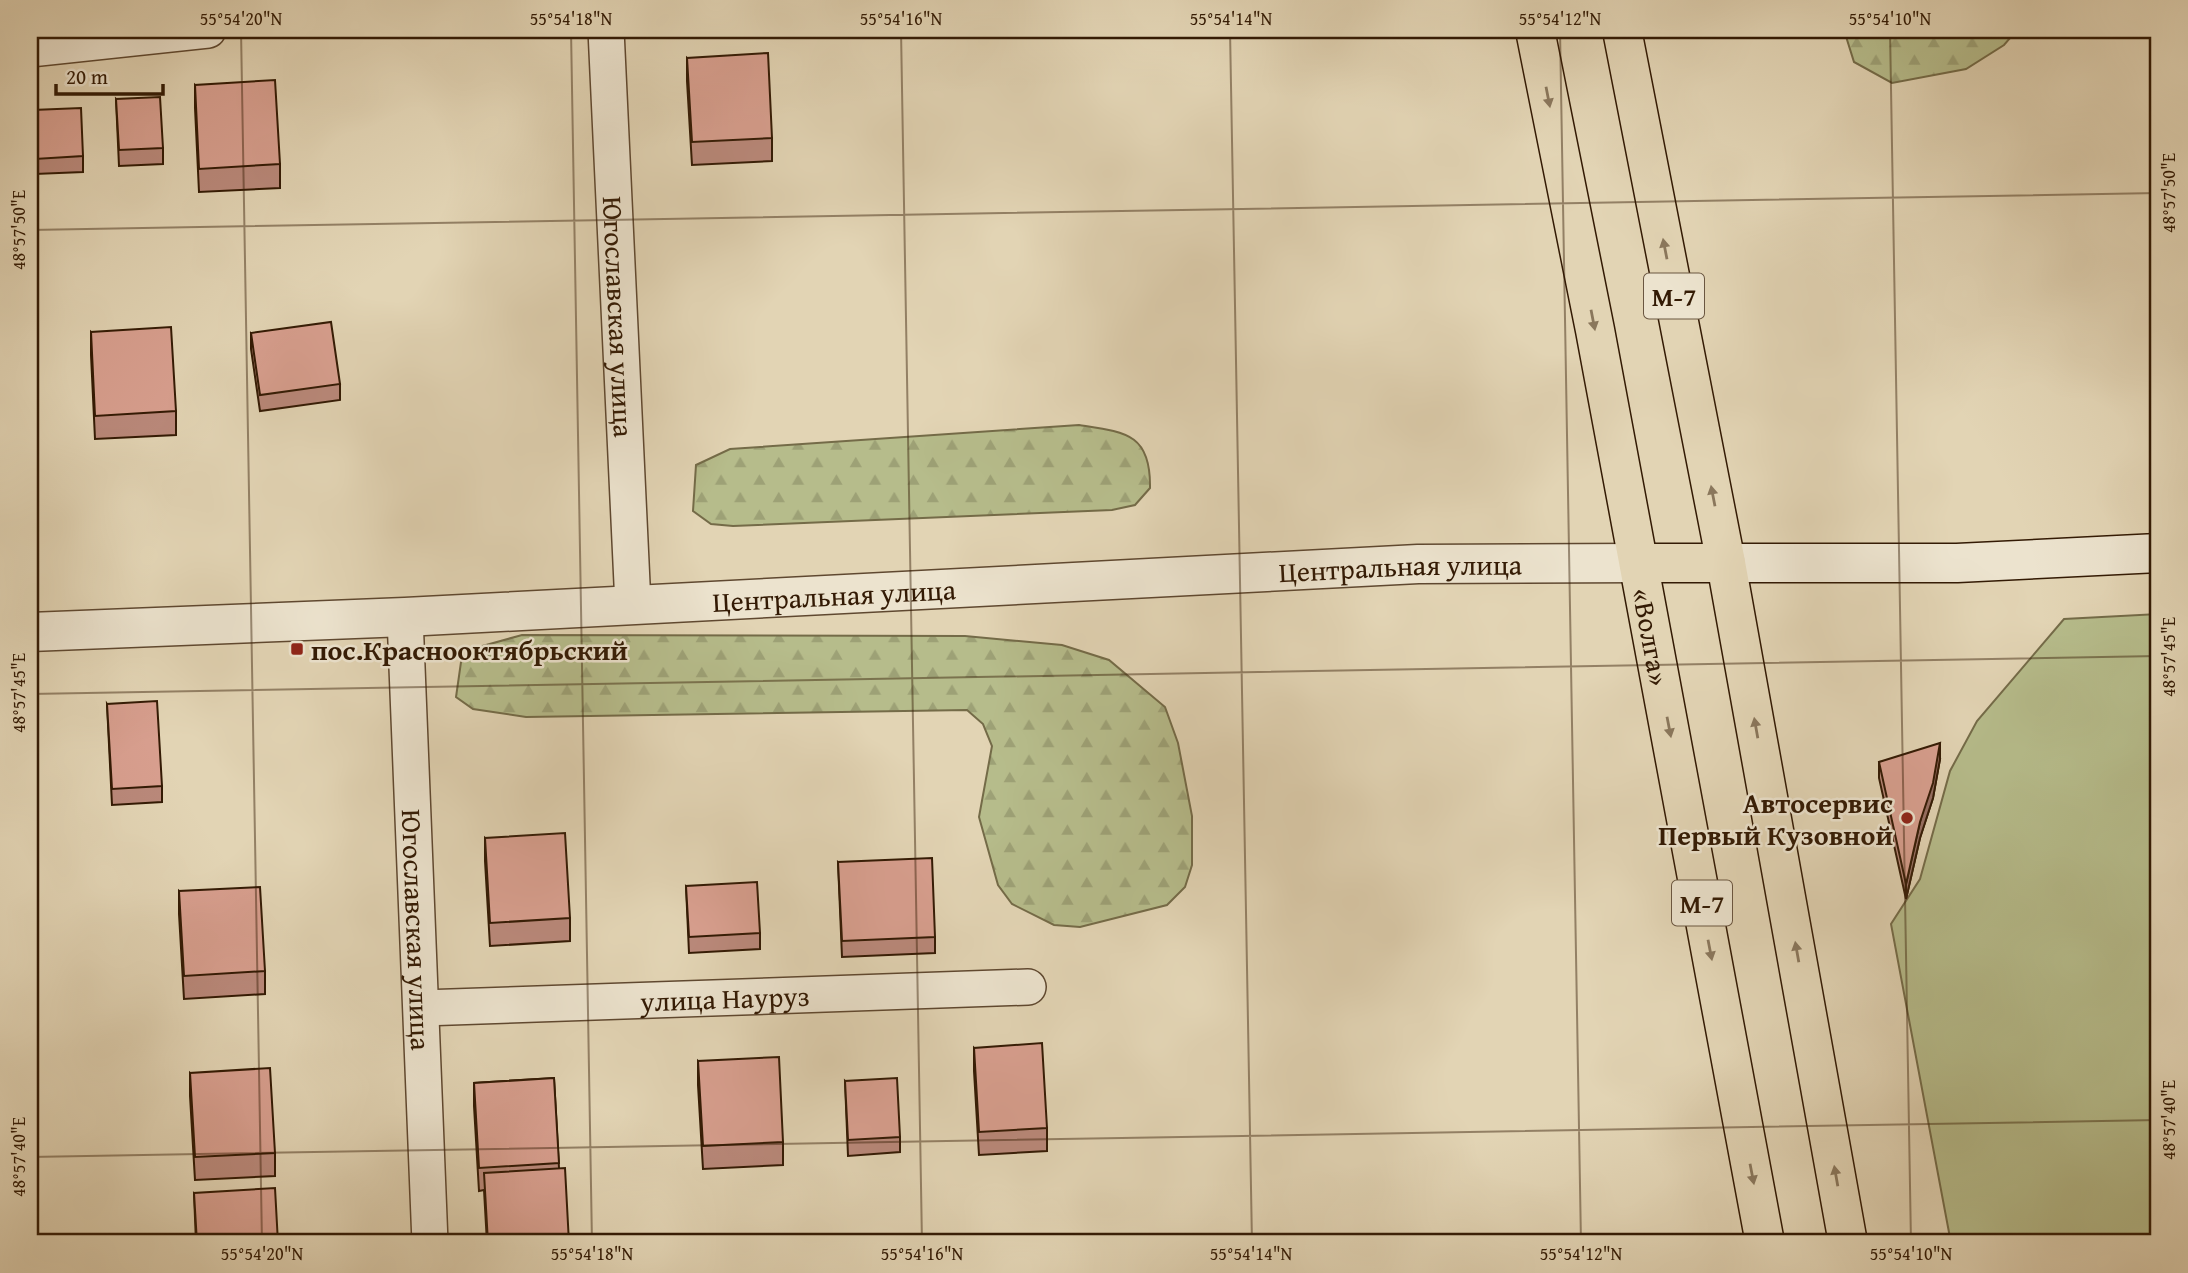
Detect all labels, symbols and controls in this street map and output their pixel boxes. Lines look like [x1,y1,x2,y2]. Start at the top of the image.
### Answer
text: 55°54'20"N [200,5,283,32]
text: 55°54'18"N [530,5,613,32]
text: 55°54'16"N [860,5,943,32]
text: 55°54'14"N [1190,5,1273,32]
text: 55°54'12"N [1519,5,1602,32]
text: 55°54'10"N [1849,5,1932,32]
scale bar [56,52,163,96]
text: 20 m [66,61,108,92]
one-way arrow [1543,86,1554,108]
text: 48°57'50"E [2155,153,2182,233]
text: 48°57'50"E [5,190,32,270]
street label: Югославская улица [593,195,646,439]
one-way arrow [1659,238,1670,260]
road number: М-7 [1644,274,1704,318]
one-way arrow [1587,309,1598,331]
one-way arrow [1707,485,1718,507]
street label: Центральная улица [1278,543,1523,592]
street label: Центральная улица [711,568,958,621]
street label: «Волга» [1623,585,1681,689]
text: 48°57'45"E [2155,617,2182,697]
place label: пос.Краснооктябрьский [311,629,628,670]
marker: пос.Краснооктябрьский [289,641,305,657]
text: 48°57'45"E [5,653,32,733]
one-way arrow [1664,716,1675,738]
one-way arrow [1751,717,1762,739]
place label: Автосервис Первый Кузовной [1658,782,1893,855]
street label: Югославская улица [392,808,443,1052]
marker: Автосервис Первый Кузовной [1899,810,1915,826]
road number: М-7 [1672,880,1732,926]
one-way arrow [1705,939,1716,961]
one-way arrow [1791,941,1802,963]
street label: улица Науруз [638,974,810,1021]
text: 48°57'40"E [2155,1080,2182,1160]
text: 48°57'40"E [5,1117,32,1197]
one-way arrow [1747,1163,1758,1185]
one-way arrow [1830,1165,1841,1187]
text: 55°54'20"N [221,1240,304,1267]
text: 55°54'18"N [551,1240,634,1267]
text: 55°54'16"N [881,1240,964,1267]
text: 55°54'14"N [1210,1240,1293,1267]
text: 55°54'12"N [1540,1240,1623,1267]
text: 55°54'10"N [1870,1240,1953,1267]

